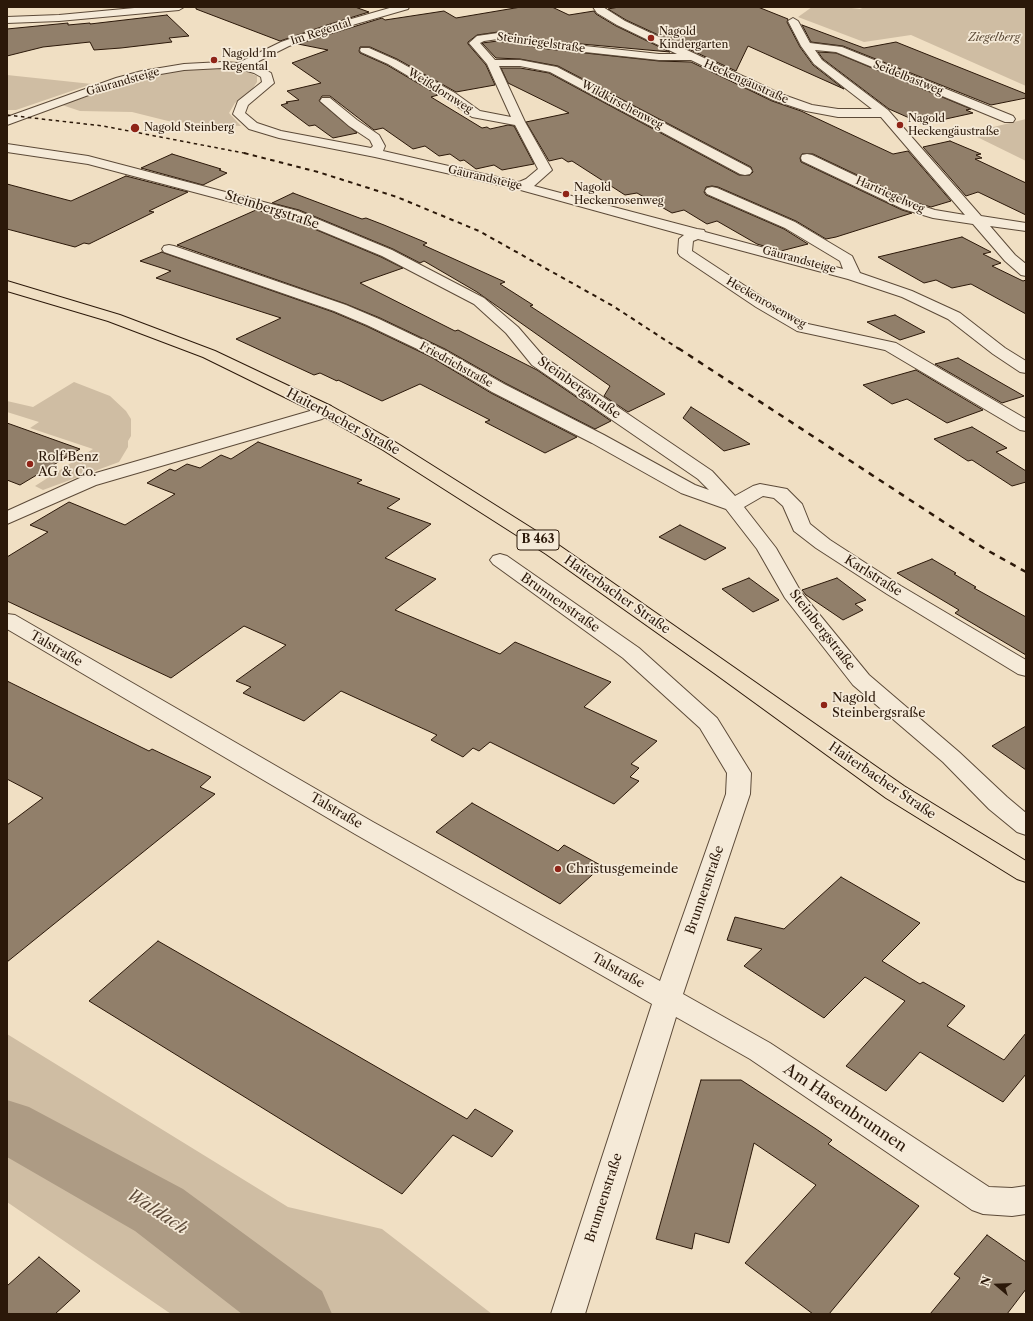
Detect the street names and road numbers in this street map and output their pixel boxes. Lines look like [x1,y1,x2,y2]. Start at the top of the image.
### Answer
street label: Im Regental [289,16,353,48]
street label: Steinriegelstraße [496,30,586,56]
street label: Heckengäustraße [702,57,790,107]
street label: Seidelbastweg [871,58,945,98]
street label: Gäurandsteige [85,65,161,99]
street label: Weißdornweg [405,66,475,116]
street label: Wildkirschenweg [579,78,665,132]
street label: Gäurandsteige [447,163,523,193]
street label: Hartriegelweg [854,174,926,216]
street label: Steinbergstraße [223,187,321,233]
street label: Gäurandsteige [761,244,837,276]
street label: Heckenrosenweg [724,275,808,331]
street label: Friedrichstraße [417,339,495,391]
street label: Steinbergstraße [534,354,624,422]
street label: Haiterbacher Straße [284,386,402,458]
road number: B 463 [517,530,559,550]
street label: Haiterbacher Straße [561,552,673,638]
street label: Karlstraße [841,552,905,600]
street label: Brunnenstraße [517,570,603,636]
street label: Steinbergstraße [786,587,858,673]
street label: Talstraße [27,628,85,670]
street label: Haiterbacher Straße [825,739,939,823]
street label: Talstraße [307,790,365,832]
street label: Brunnenstraße [682,844,728,936]
street label: Talstraße [589,950,647,992]
street label: Am Hasenbrunnen [780,1060,910,1156]
street label: Brunnenstraße [582,1151,626,1245]

